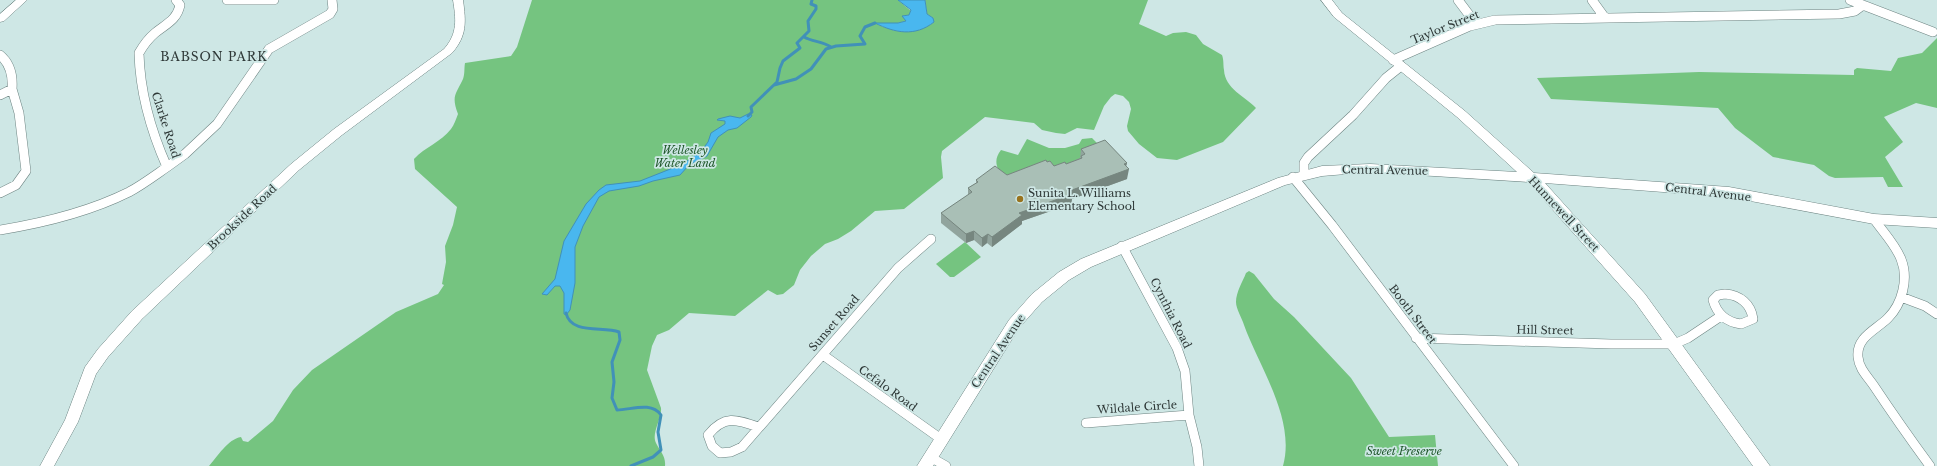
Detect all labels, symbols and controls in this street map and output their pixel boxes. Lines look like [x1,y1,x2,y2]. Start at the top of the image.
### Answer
street label: Taylor Street [1409,7,1482,47]
district label: BABSON PARK [160,49,268,64]
street label: Clarke Road [149,90,183,160]
park label: Wellesley Water Land [655,143,716,170]
street label: Central Avenue [1342,162,1428,178]
street label: Hunnewell Street [1526,174,1603,255]
street label: Central Avenue [1664,180,1752,204]
street label: Brookside Road [204,181,280,253]
place label: Sunita L. Williams Elementary School [1028,186,1136,213]
marker: Sunita L. Williams Elementary School [1015,194,1025,204]
street label: Cynthia Road [1147,275,1195,351]
street label: Booth Street [1386,282,1440,347]
street label: Sunset Road [806,292,863,354]
street label: Central Avenue [968,311,1028,391]
street label: Hill Street [1516,323,1575,338]
street label: Cefalo Road [856,362,920,414]
street label: Wildale Circle [1096,397,1177,417]
park label: Sweet Preserve [1366,444,1442,458]

